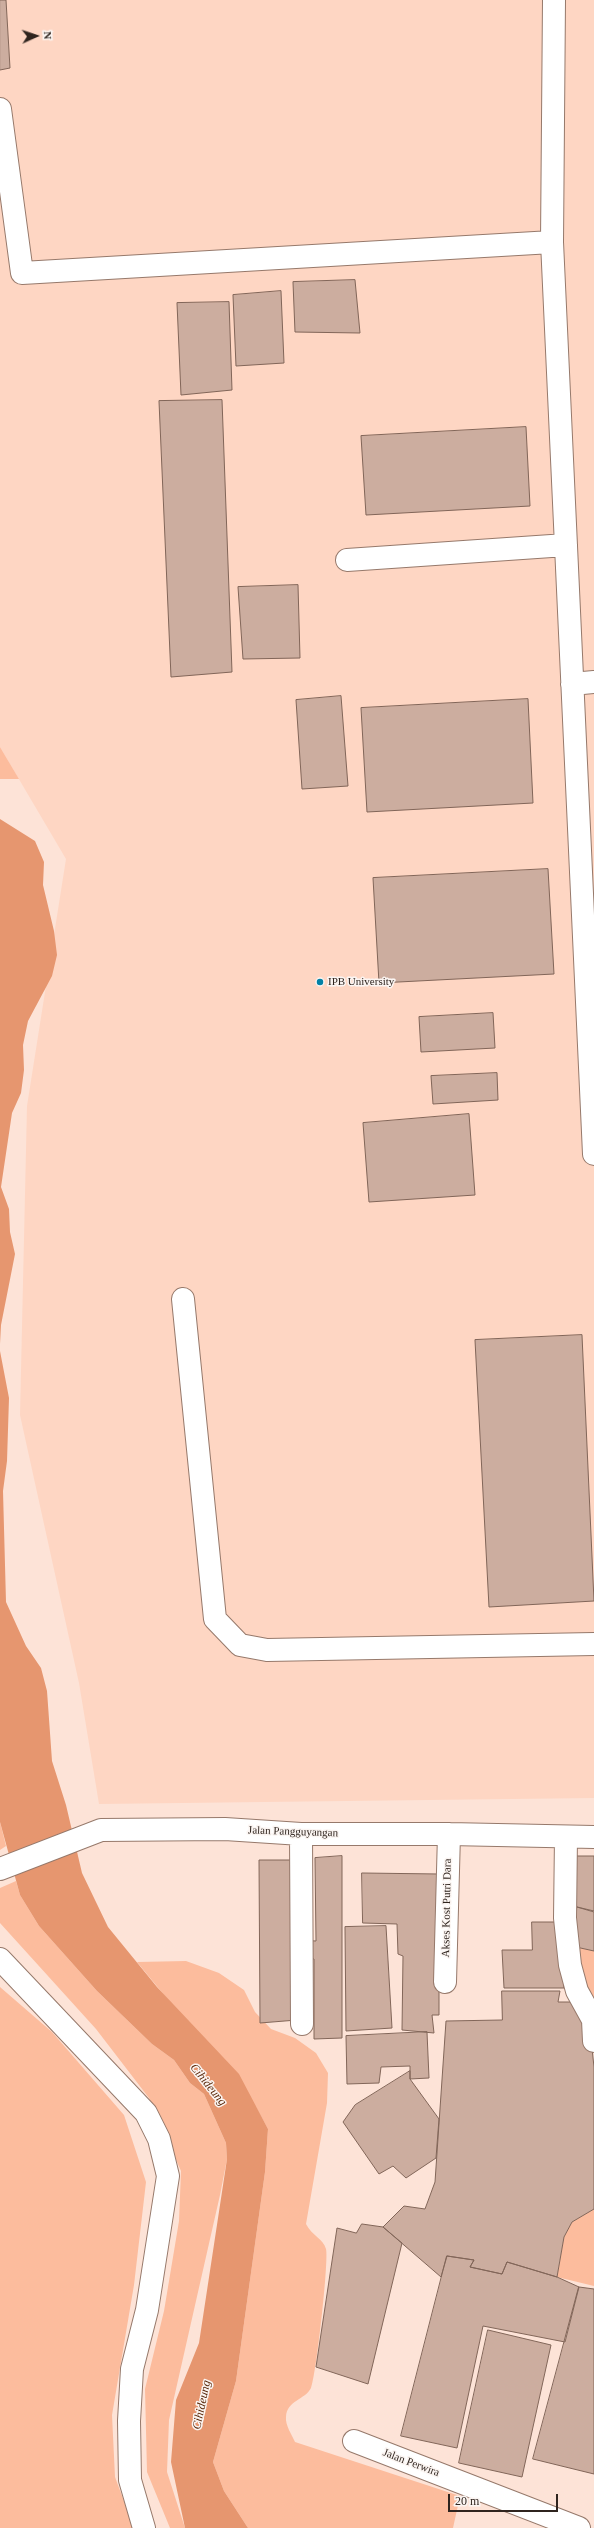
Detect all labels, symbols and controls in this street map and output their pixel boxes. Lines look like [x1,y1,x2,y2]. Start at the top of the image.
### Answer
north arrow [16,16,56,56]
text: N [42,31,54,40]
place label: IPB University [328,975,394,989]
marker: IPB University [315,977,325,987]
street label: Jalan Pangguyangan [248,1824,338,1840]
street label: Akses Kost Putri Dara [440,1859,454,1957]
water label: Cihideung [187,2061,229,2109]
water label: Cihideung [190,2379,214,2431]
street label: Jalan Perwira [381,2446,441,2480]
scale bar [450,2486,560,2512]
text: 20 m [455,2494,479,2508]

